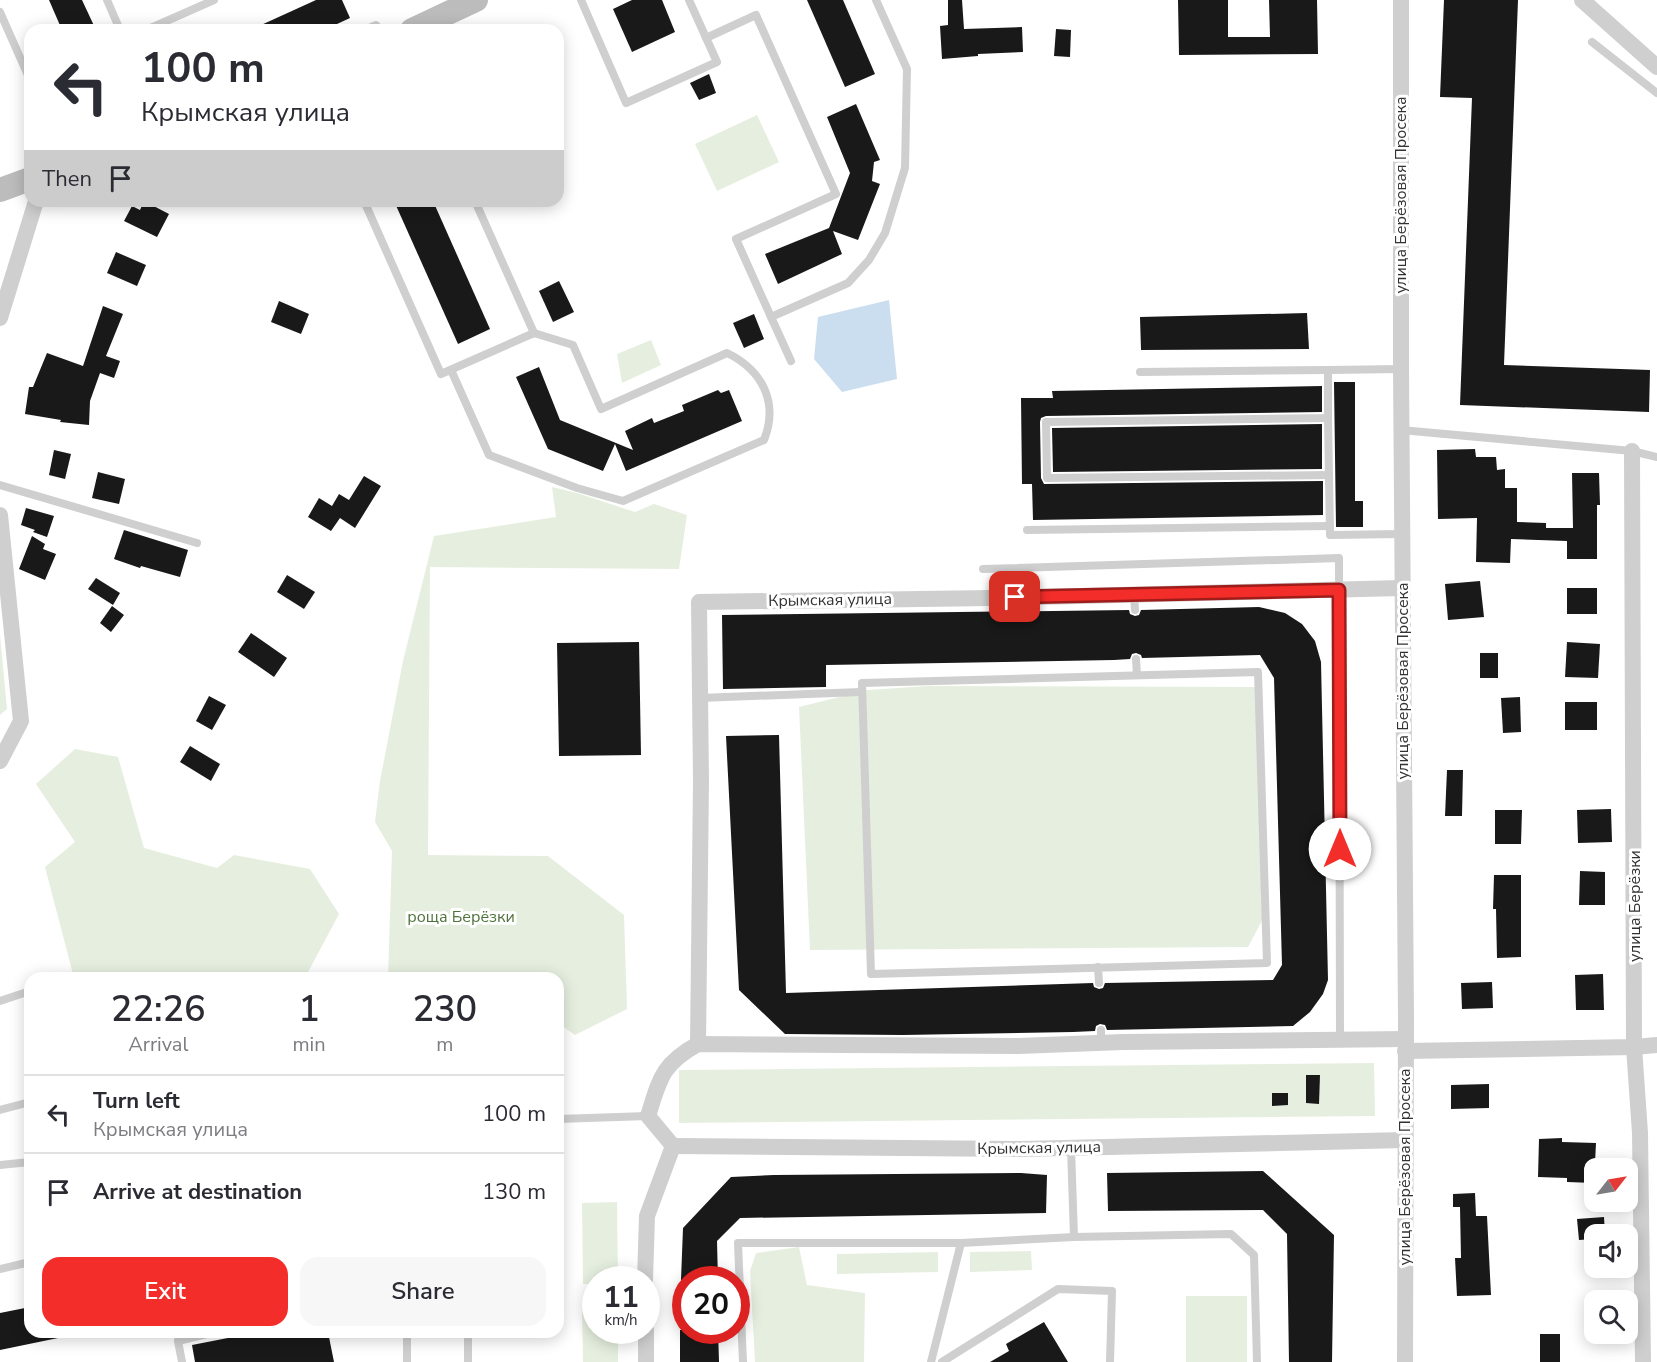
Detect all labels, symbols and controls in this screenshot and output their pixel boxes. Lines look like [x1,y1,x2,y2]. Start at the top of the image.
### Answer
text: 100 m [141,40,265,97]
icon: left [42,48,120,126]
text: Крымская улица [141,94,350,131]
street label: улица Берёзовая Просека [1390,96,1412,294]
icon: arrive [104,162,137,195]
text: Then [42,164,92,194]
pin [989,571,1040,622]
icon: arrive [998,580,1031,613]
street label: улица Берёзовая Просека [1392,582,1414,780]
street label: Крымская улица [768,588,892,612]
position arrow [1308,817,1372,881]
street label: улица Берёзки [1624,850,1646,962]
park label: роща Берёзки [407,906,515,928]
text: 22:26 [111,985,206,1034]
text: 1 [298,985,320,1034]
text: 230 [412,985,477,1034]
text: Arrival [128,1031,188,1058]
text: min [293,1031,326,1058]
text: m [436,1031,453,1058]
street label: улица Берёзовая Просека [1394,1068,1416,1266]
text: Turn left [93,1086,180,1116]
icon: left [42,1098,75,1131]
text: 100 m [482,1099,546,1129]
text: Крымская улица [93,1116,248,1143]
street label: Крымская улица [977,1136,1101,1160]
north arrow [1584,1158,1638,1212]
map controls [1584,1158,1638,1344]
icon: arrive [42,1176,75,1209]
text: Arrive at destination [93,1177,302,1207]
text: 130 m [482,1177,546,1207]
button: sound [1584,1224,1638,1278]
button: Exit [42,1257,288,1326]
button: Share [300,1257,546,1326]
speed limit sign: 20 [672,1266,750,1344]
text: 11 [603,1277,639,1318]
button: search [1584,1290,1638,1344]
text: km/h [604,1310,638,1330]

